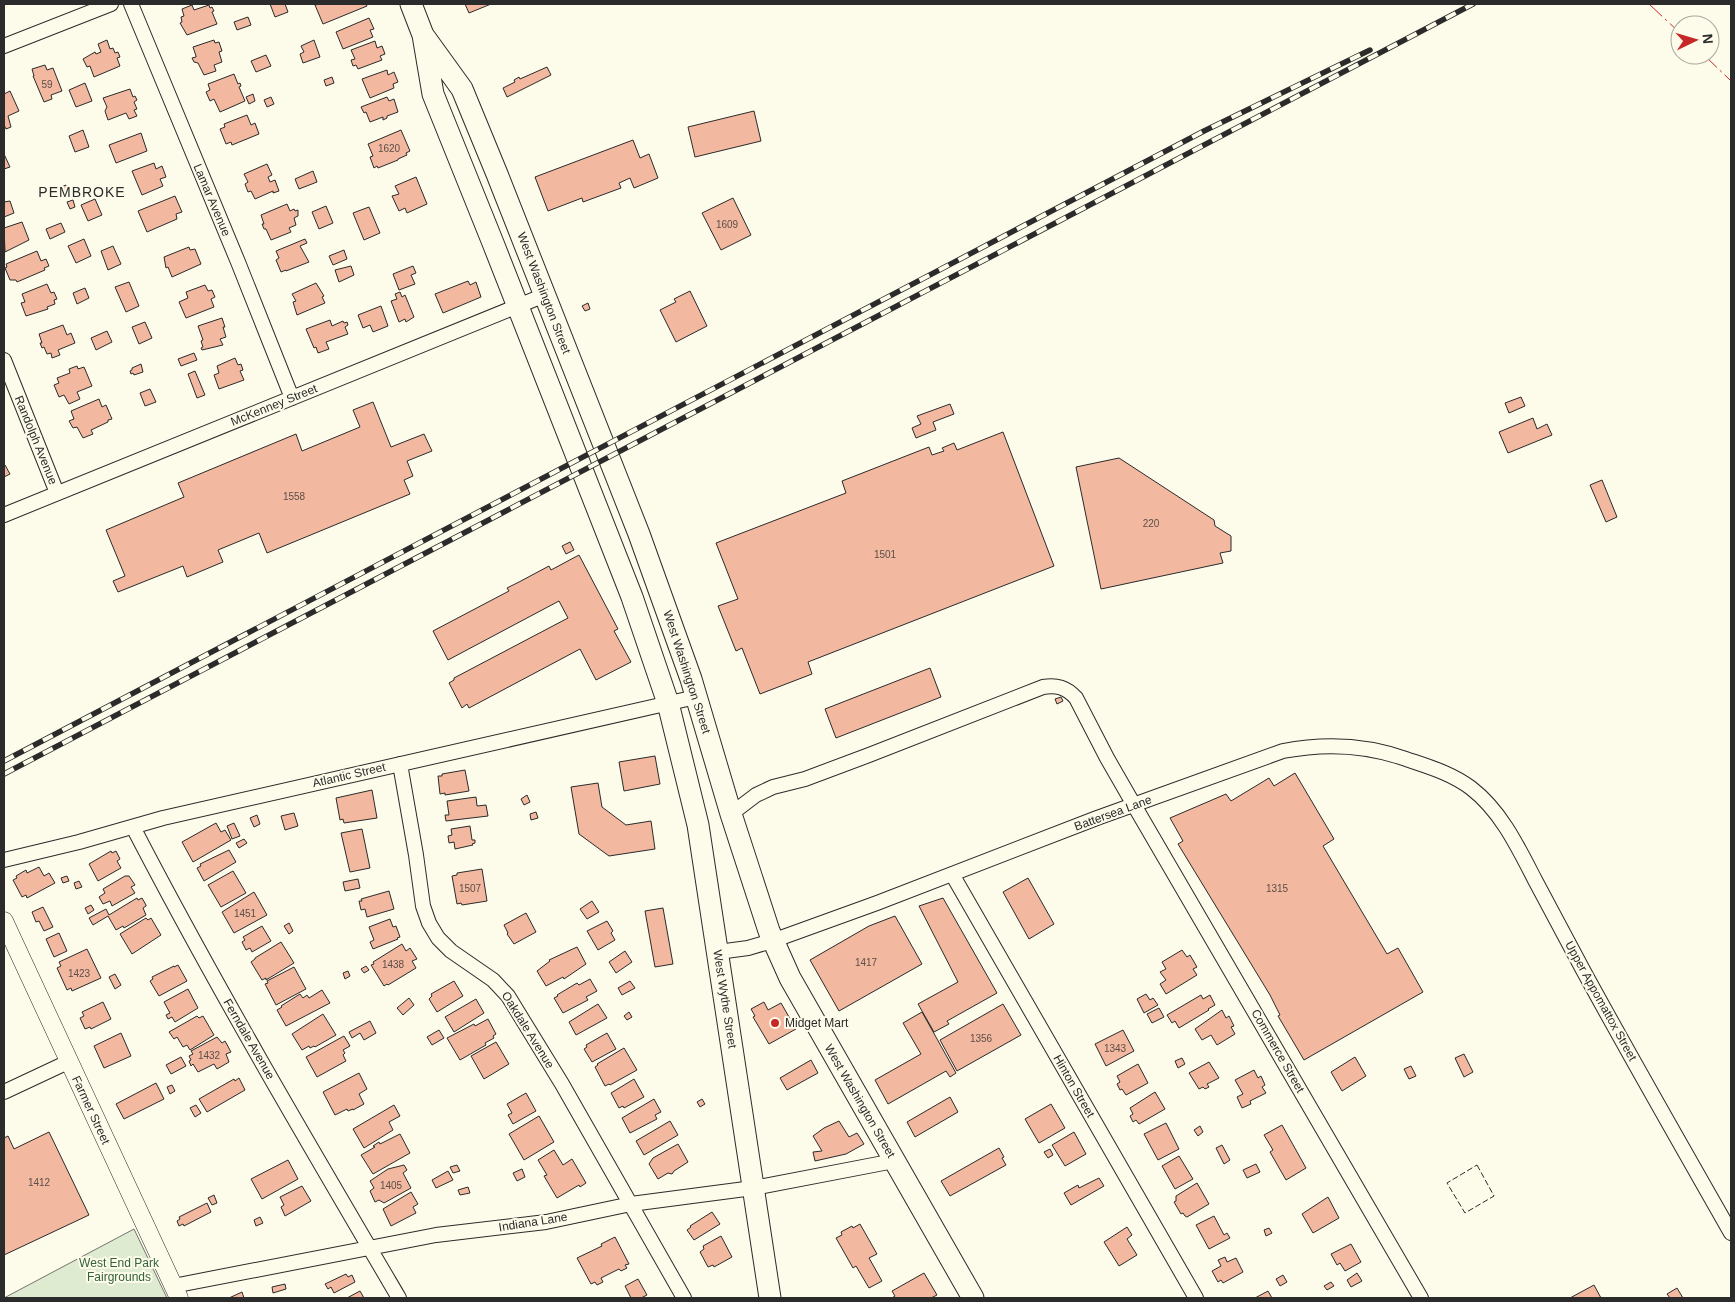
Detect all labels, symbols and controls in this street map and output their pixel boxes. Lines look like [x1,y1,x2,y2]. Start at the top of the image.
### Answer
north arrow [1670,15,1720,65]
text: N [1700,33,1716,45]
house number: 59 [41,79,53,90]
house number: 1620 [378,143,401,154]
street label: Lamar Avenue [190,162,234,239]
district label: PEMBROKE [38,184,126,200]
house number: 1609 [716,219,739,230]
street label: West Washington Street [514,230,574,356]
street label: McKenney Street [229,381,320,429]
street label: Randolph Avenue [12,394,60,487]
house number: 1558 [283,491,306,502]
house number: 220 [1143,518,1160,529]
house number: 1501 [874,549,897,560]
street label: West Washington Street [660,609,714,736]
street label: Atlantic Street [311,760,388,790]
street label: Battersea Lane [1072,792,1154,833]
house number: 1507 [459,883,482,894]
house number: 1315 [1266,883,1289,894]
house number: 1451 [234,908,257,919]
street label: Upper Appomattox Street [1562,939,1640,1064]
street label: West Wythe Street [710,949,740,1050]
house number: 1417 [855,957,878,968]
house number: 1438 [382,959,405,970]
house number: 1423 [68,968,91,979]
street label: Oakdale Avenue [499,989,557,1071]
street label: Ferndale Avenue [220,996,278,1082]
street label: Commerce Street [1248,1007,1308,1096]
place label: Midget Mart [785,1016,849,1030]
marker: Midget Mart [769,1017,781,1029]
house number: 1356 [970,1033,993,1044]
street label: West Washington Street [822,1042,899,1161]
house number: 1343 [1104,1043,1127,1054]
house number: 1432 [198,1050,221,1061]
street label: Hinton Street [1050,1052,1098,1120]
street label: Farmer Street [69,1074,113,1147]
house number: 1412 [28,1177,51,1188]
house number: 1405 [380,1180,403,1191]
street label: Indiana Lane [498,1210,569,1234]
park label: West End Park Fairgrounds [79,1256,160,1284]

